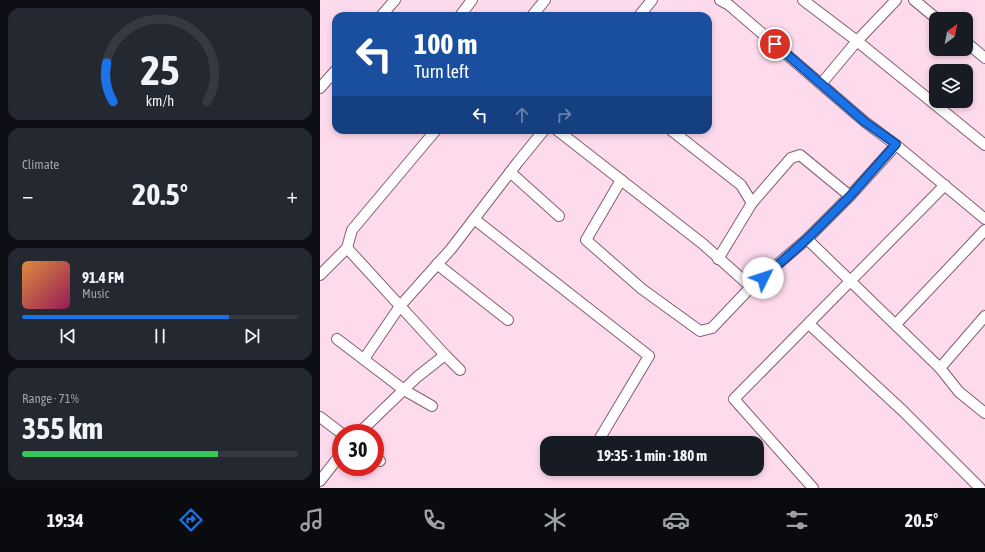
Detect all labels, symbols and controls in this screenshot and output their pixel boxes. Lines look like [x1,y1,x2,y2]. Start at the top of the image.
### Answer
north arrow [929,12,973,56]
map controls [929,12,973,108]
pin [758,27,792,61]
icon: left [348,28,400,80]
text: 100 m [414,28,477,60]
icon: arrive [764,33,786,55]
text: 25 [140,46,180,94]
text: Turn left [414,61,469,82]
button: layers [929,64,973,108]
text: km/h [146,93,174,109]
icon: left [469,104,491,126]
icon: ahead [511,104,533,126]
icon: right [553,104,575,126]
text: Climate [22,157,59,172]
text: 20.5° [132,177,188,211]
text: − [22,182,33,208]
text: + [287,182,298,208]
position arrow [742,257,784,299]
text: 91.4 FM [82,269,124,286]
text: Music [82,286,109,301]
icon: previous [57,325,79,347]
icon: pause [149,325,171,347]
icon: next [241,325,263,347]
text: Range · 71% [22,391,79,406]
text: 355 km [22,411,103,445]
speed limit sign: 30 [332,424,384,476]
text: 19:35 · 1 min · 180 m [597,447,707,464]
icon: directions [177,506,205,534]
icon: music [298,506,326,534]
icon: phone [420,506,448,534]
icon: climate [541,506,569,534]
icon: car [662,506,690,534]
icon: filters [783,506,811,534]
text: 19:34 [47,510,84,531]
text: 20.5° [905,510,938,531]

